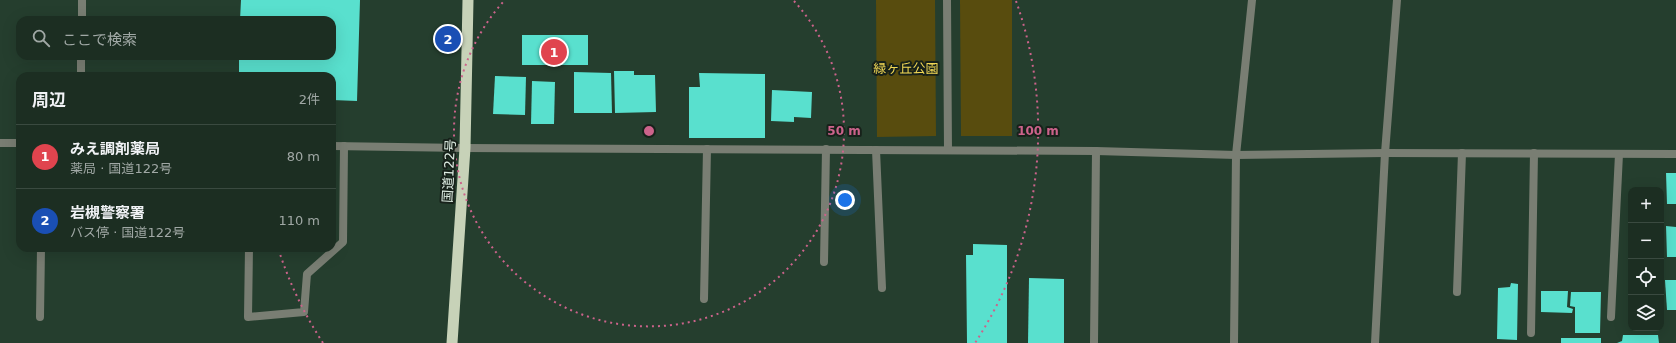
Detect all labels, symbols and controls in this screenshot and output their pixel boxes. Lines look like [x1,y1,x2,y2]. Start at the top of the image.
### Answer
search box [16,16,336,60]
pin: 2 [435,24,461,54]
icon: search [30,27,52,49]
text: ここで検索 [62,31,137,49]
pin: 1 [541,37,567,67]
park label: 緑ヶ丘公園 [873,61,939,76]
text: 周辺 [32,90,66,110]
text: 2件 [299,92,320,107]
centre of rings [642,124,656,138]
text: 50 m [827,124,861,138]
text: 100 m [1017,124,1059,138]
street label: 国道122号 [440,139,458,203]
text: みえ調剤薬局 [70,140,160,158]
text: 1 [40,149,50,164]
text: 80 m [287,149,320,164]
text: 薬局 · 国道122号 [70,161,172,176]
map controls [1628,187,1664,331]
button: + [1628,187,1664,223]
your location [835,190,855,210]
text: 岩槻警察署 [70,204,145,222]
text: 2 [40,213,50,228]
text: 110 m [278,213,320,228]
button: − [1628,223,1664,259]
text: バス停 · 国道122号 [70,225,185,240]
button: locate [1628,259,1664,295]
button: layers [1628,295,1664,331]

